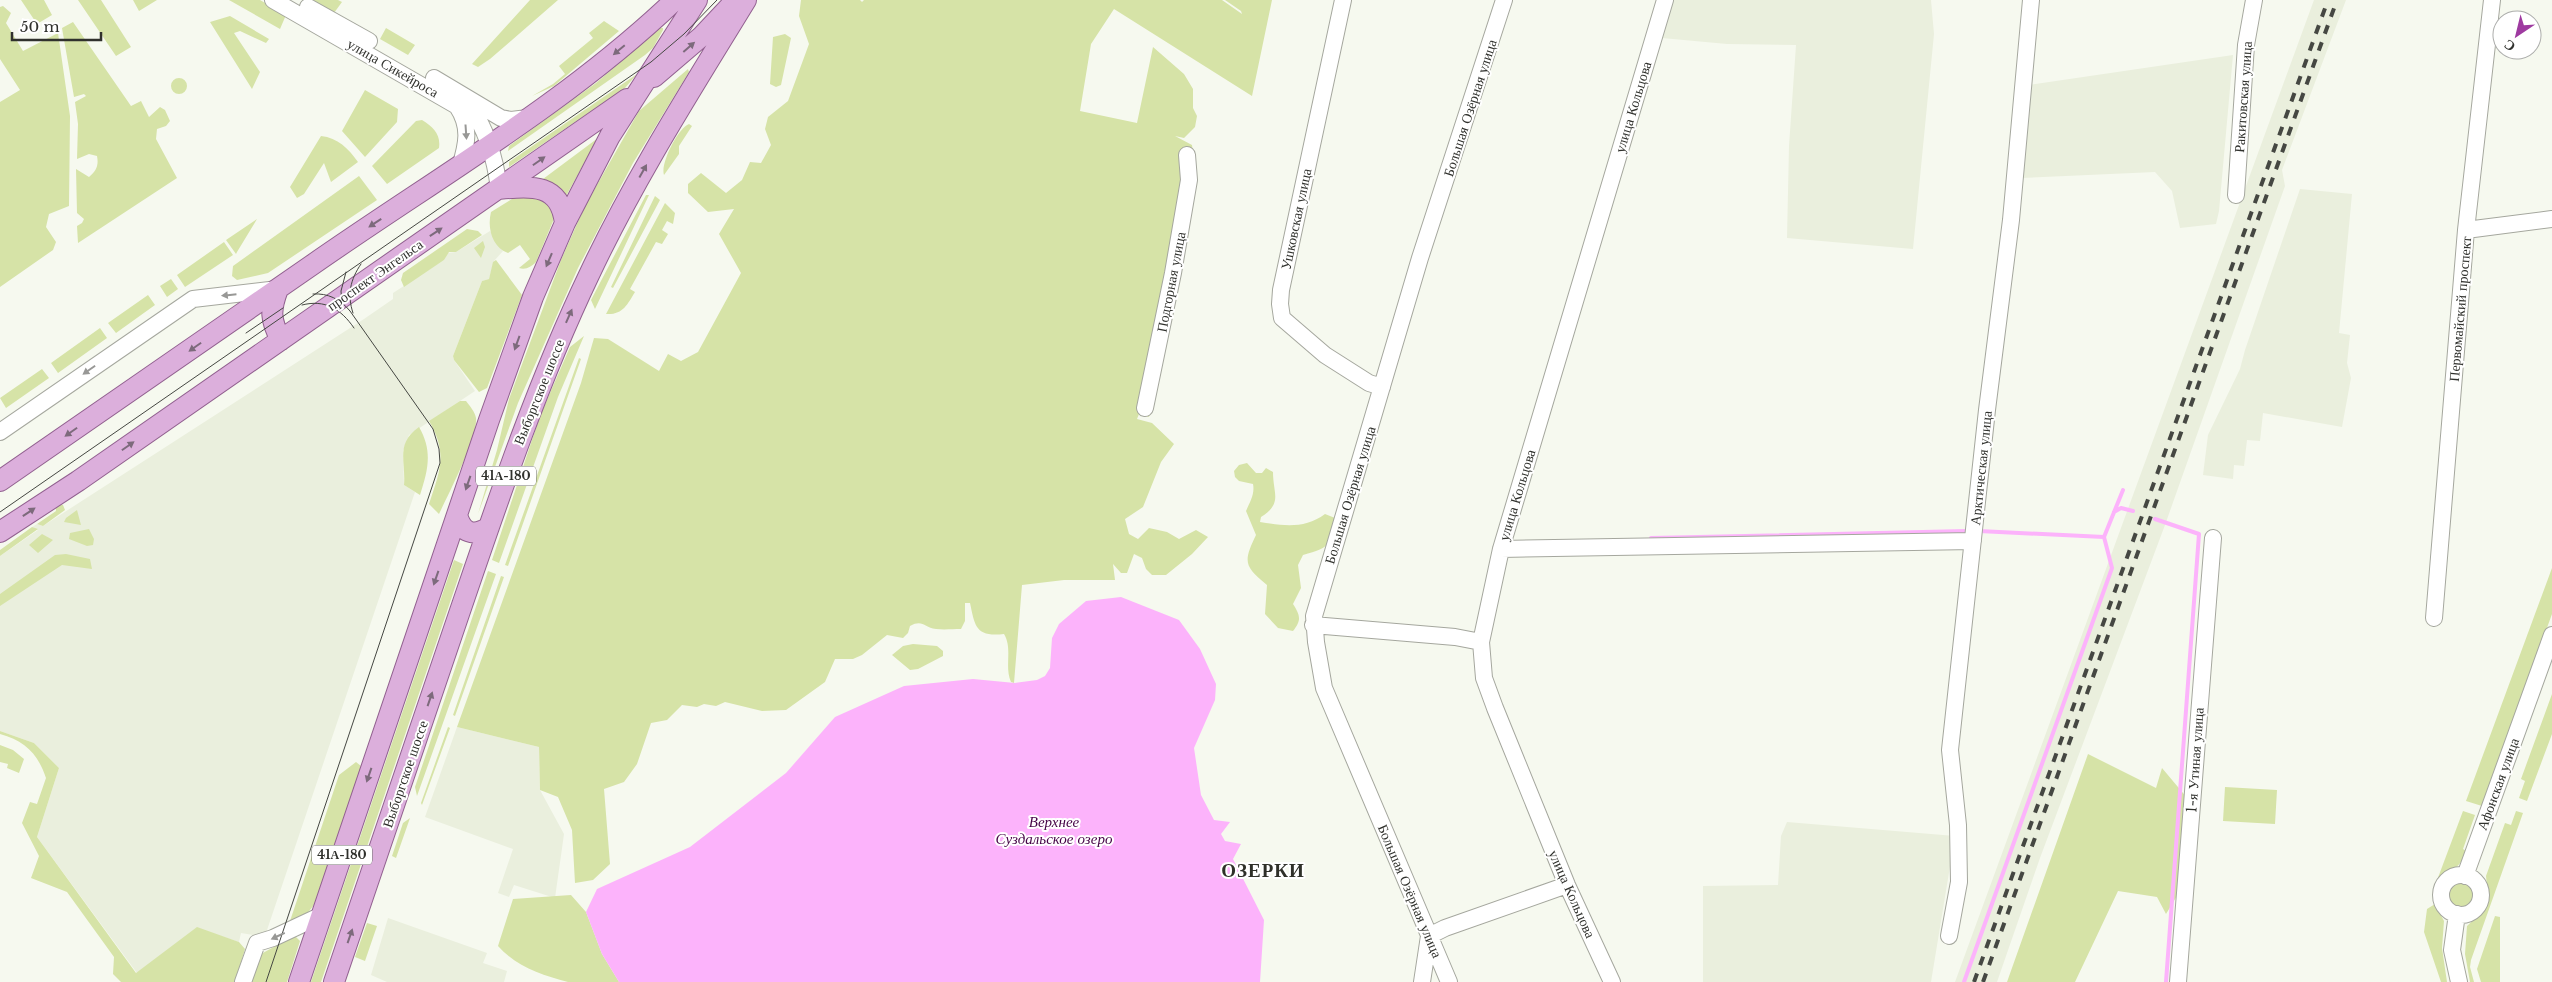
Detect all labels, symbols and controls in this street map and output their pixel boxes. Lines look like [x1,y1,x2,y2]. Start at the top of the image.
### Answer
scale bar [12,10,101,42]
north arrow [2492,10,2542,60]
text: 50 m [20,17,60,36]
street label: улица Сикейроса [344,35,443,102]
text: С [2500,35,2519,56]
street label: Большая Озёрная улица [1439,36,1501,179]
street label: Ракитовская улица [2230,40,2256,153]
one-way arrow [682,41,694,53]
one-way arrow [613,44,626,55]
street label: улица Кольцова [1611,58,1656,155]
one-way arrow [463,124,471,140]
one-way arrow [533,156,546,166]
one-way arrow [638,165,647,178]
street label: Ушковская улица [1276,166,1316,271]
one-way arrow [369,218,382,227]
one-way arrow [430,228,443,237]
street label: Подгорная улица [1152,229,1190,334]
street label: проспект Энгельса [324,235,427,315]
street label: Первомайский проспект [2445,236,2475,382]
one-way arrow [544,253,552,267]
one-way arrow [221,291,237,299]
one-way arrow [566,309,574,323]
one-way arrow [513,335,520,350]
street label: Выборгское шоссе [510,337,568,447]
one-way arrow [188,342,201,352]
one-way arrow [83,365,96,375]
street label: Арктическая улица [1966,409,1996,526]
street label: Большая Озёрная улица [1320,423,1380,566]
one-way arrow [64,427,78,437]
one-way arrow [121,441,134,451]
street label: улица Кольцова [1495,446,1540,543]
road number: 41А-180 [476,466,536,486]
one-way arrow [464,475,471,490]
one-way arrow [22,507,36,517]
one-way arrow [432,571,440,586]
one-way arrow [427,692,434,707]
street label: 1-я Утиная улица [2182,706,2208,813]
street label: Выборгское шоссе [378,718,432,830]
street label: Афонская улица [2473,735,2523,833]
one-way arrow [365,768,372,783]
water label: Верхнее Суздальское озеро [996,812,1113,848]
street label: Большая Озёрная улица [1374,822,1447,961]
road number: 41А-180 [312,846,372,864]
street label: улица Кольцова [1545,847,1600,942]
district label: ОЗЕРКИ [1221,859,1305,882]
one-way arrow [346,928,354,943]
one-way arrow [271,932,285,940]

